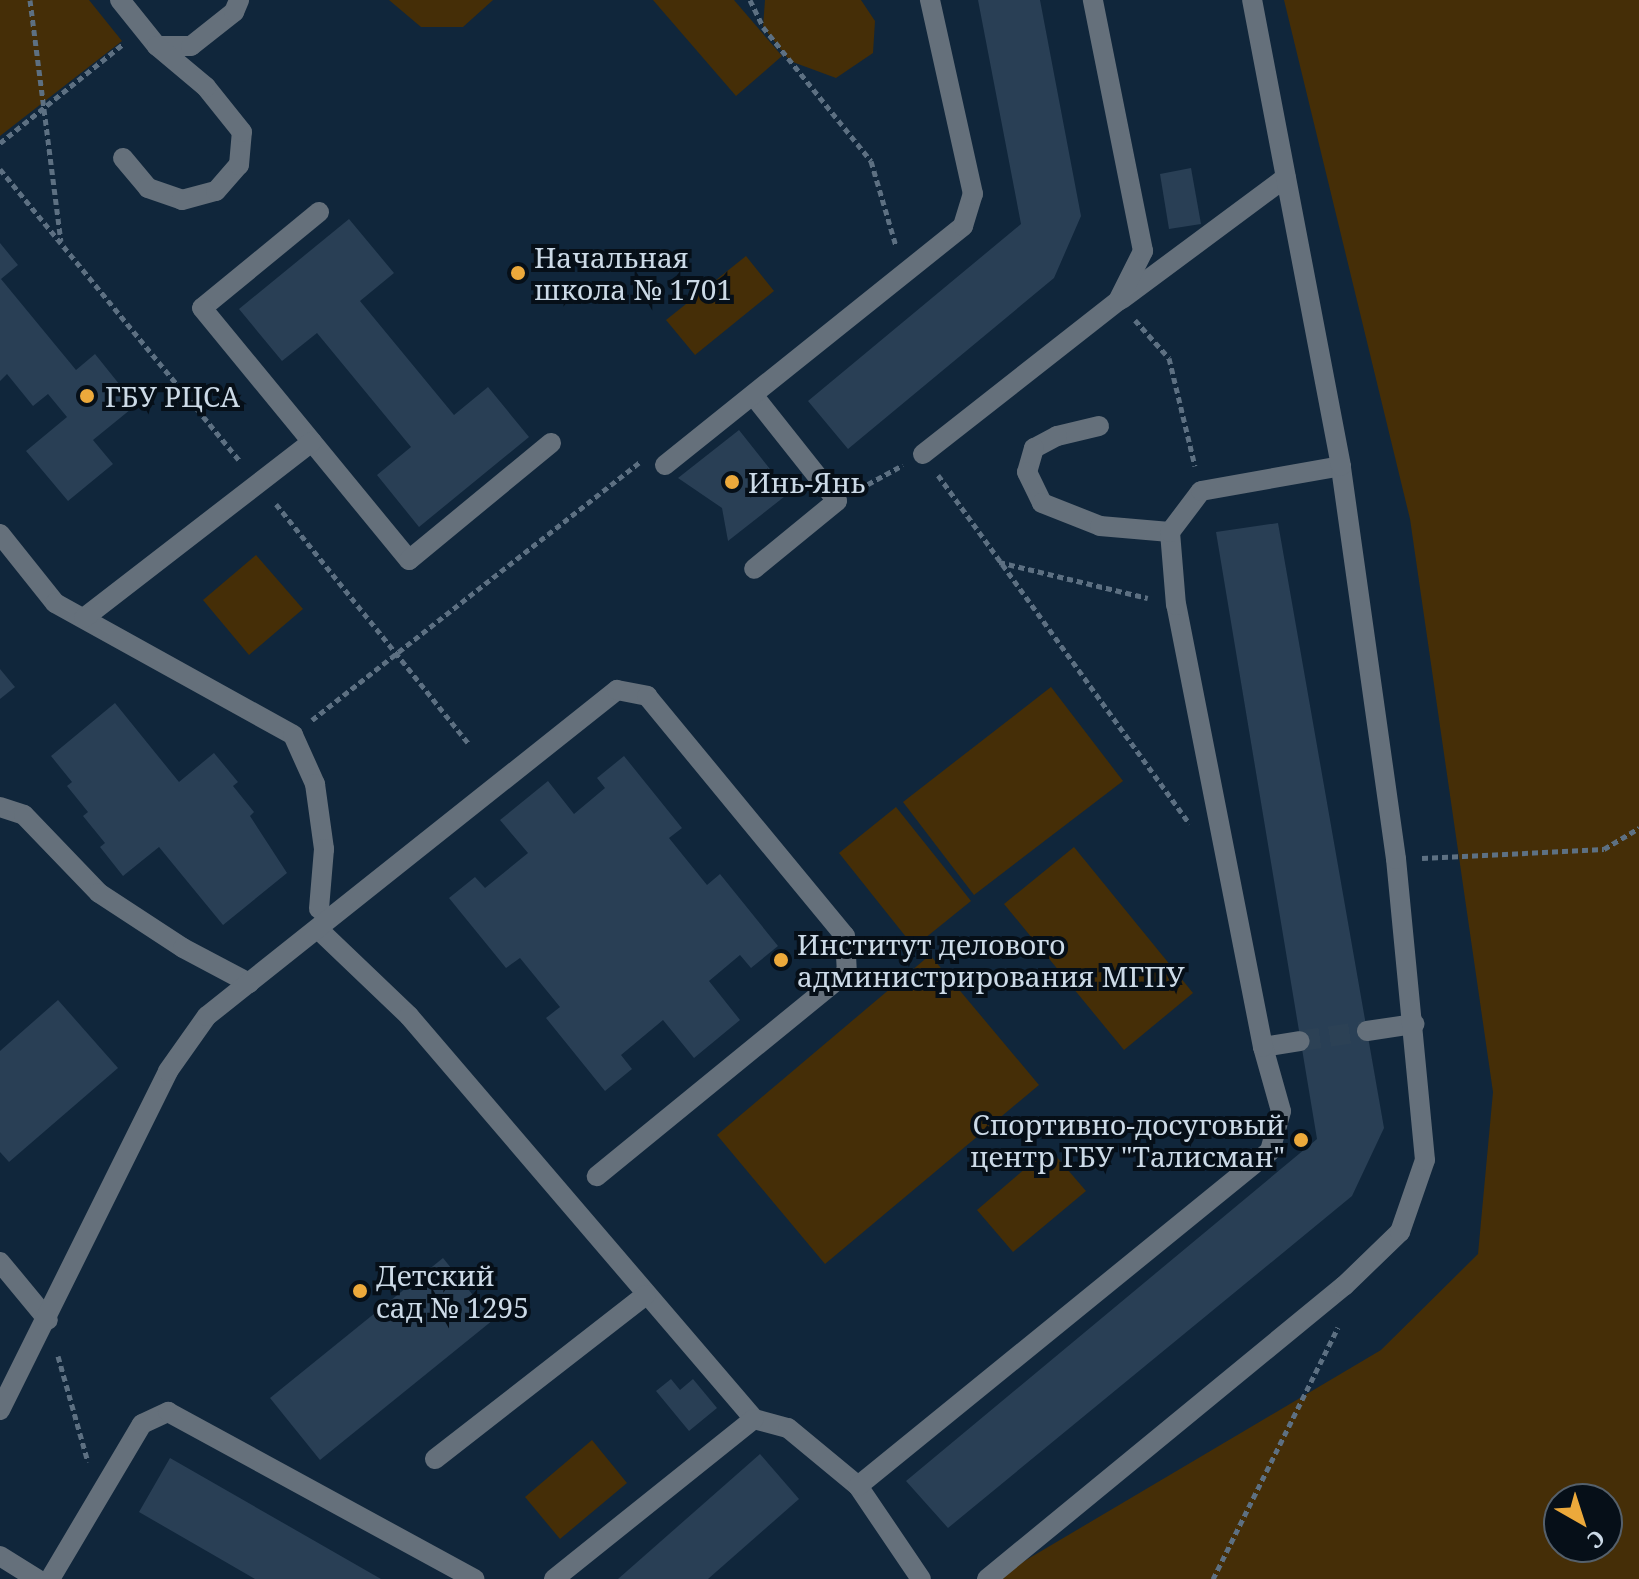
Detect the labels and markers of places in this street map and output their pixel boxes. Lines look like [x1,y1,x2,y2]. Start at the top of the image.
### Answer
place label: Начальная школа № 1701 [534,240,732,306]
marker: Начальная школа № 1701 [509,264,527,282]
place label: ГБУ РЦСА [105,379,240,413]
marker: ГБУ РЦСА [76,385,98,407]
place label: Инь-Янь [748,465,865,499]
marker: Инь-Янь [723,473,741,491]
place label: Институт делового администрирования МГПУ [797,927,1184,993]
marker: Институт делового администрирования МГПУ [772,951,790,969]
place label: Спортивно-досуговый центр ГБУ "Талисман" [970,1107,1285,1173]
marker: Спортивно-досуговый центр ГБУ "Талисман" [1292,1131,1310,1149]
place label: Детский сад № 1295 [376,1258,529,1324]
marker: Детский сад № 1295 [351,1282,369,1300]

